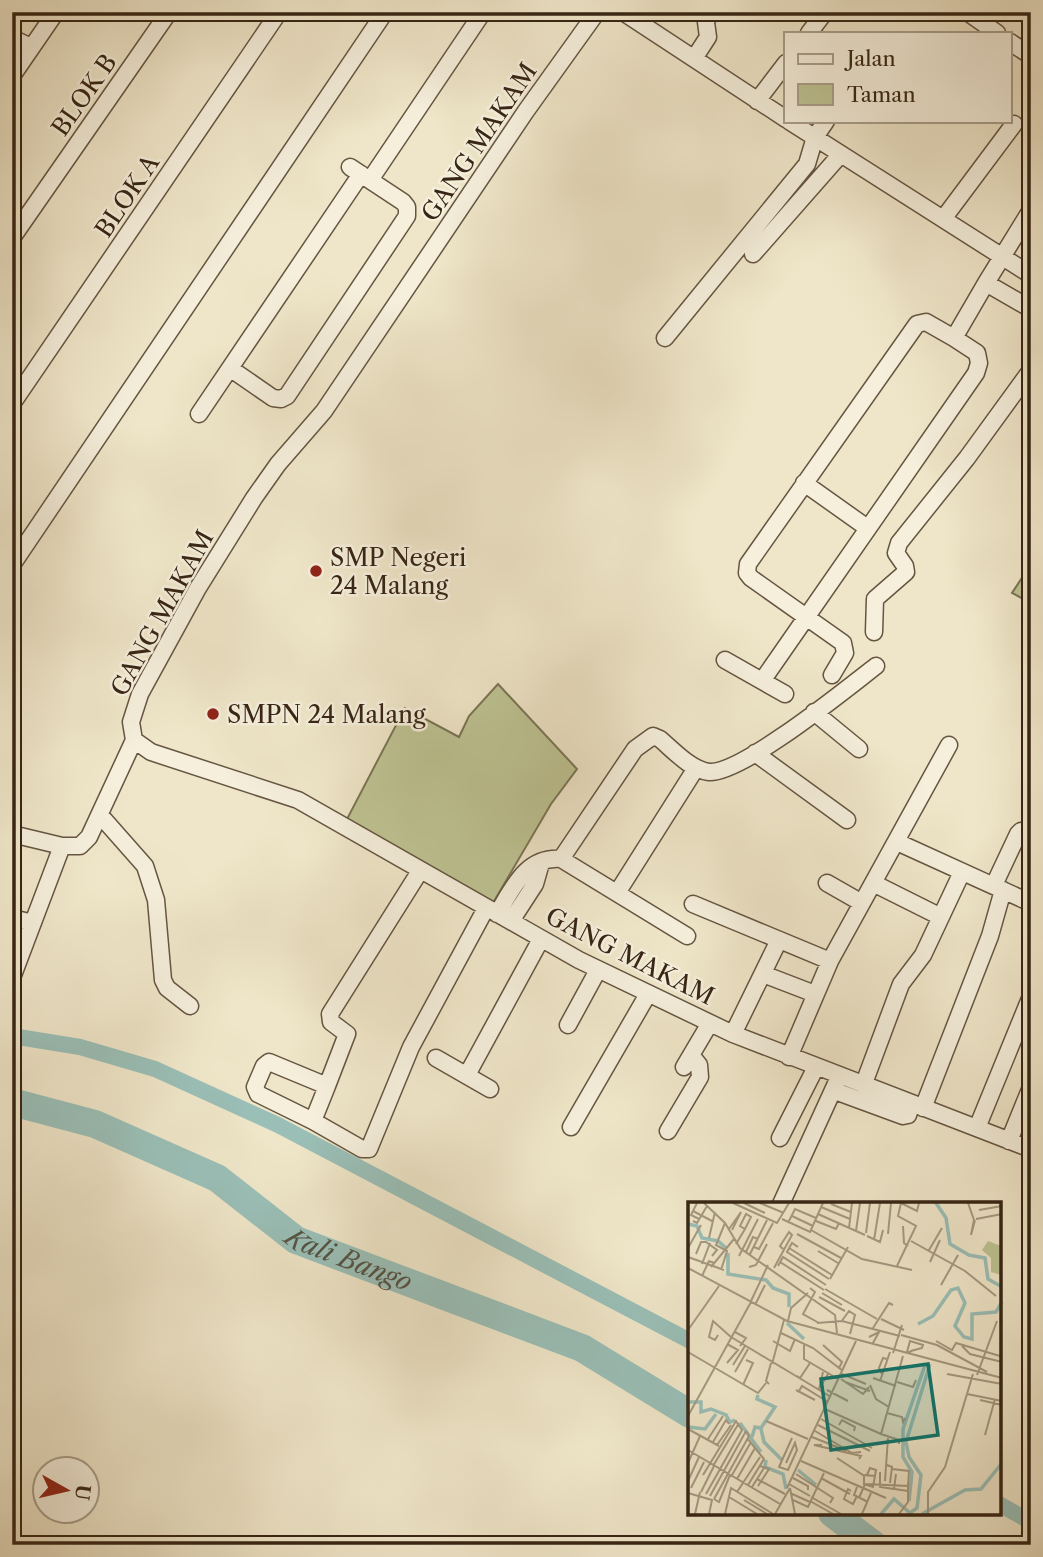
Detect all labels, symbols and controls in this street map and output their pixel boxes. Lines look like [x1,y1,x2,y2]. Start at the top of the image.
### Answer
legend [784,32,1012,122]
text: Jalan [844,46,896,71]
street label: BLOK B [45,48,123,142]
street label: GANG MAKAM [415,57,543,227]
text: Taman [847,82,916,107]
street label: BLOK A [89,148,166,243]
street label: GANG MAKAM [105,525,219,701]
place label: SMP Negeri 24 Malang [330,543,466,600]
marker: SMP Negeri 24 Malang [308,563,324,579]
place label: SMPN 24 Malang [227,700,426,729]
marker: SMPN 24 Malang [205,706,221,722]
street label: GANG MAKAM [541,901,719,1011]
inset map [688,1202,1001,1515]
water label: Kali Bango [277,1220,416,1298]
north arrow [32,1456,102,1526]
text: U [70,1483,95,1502]

